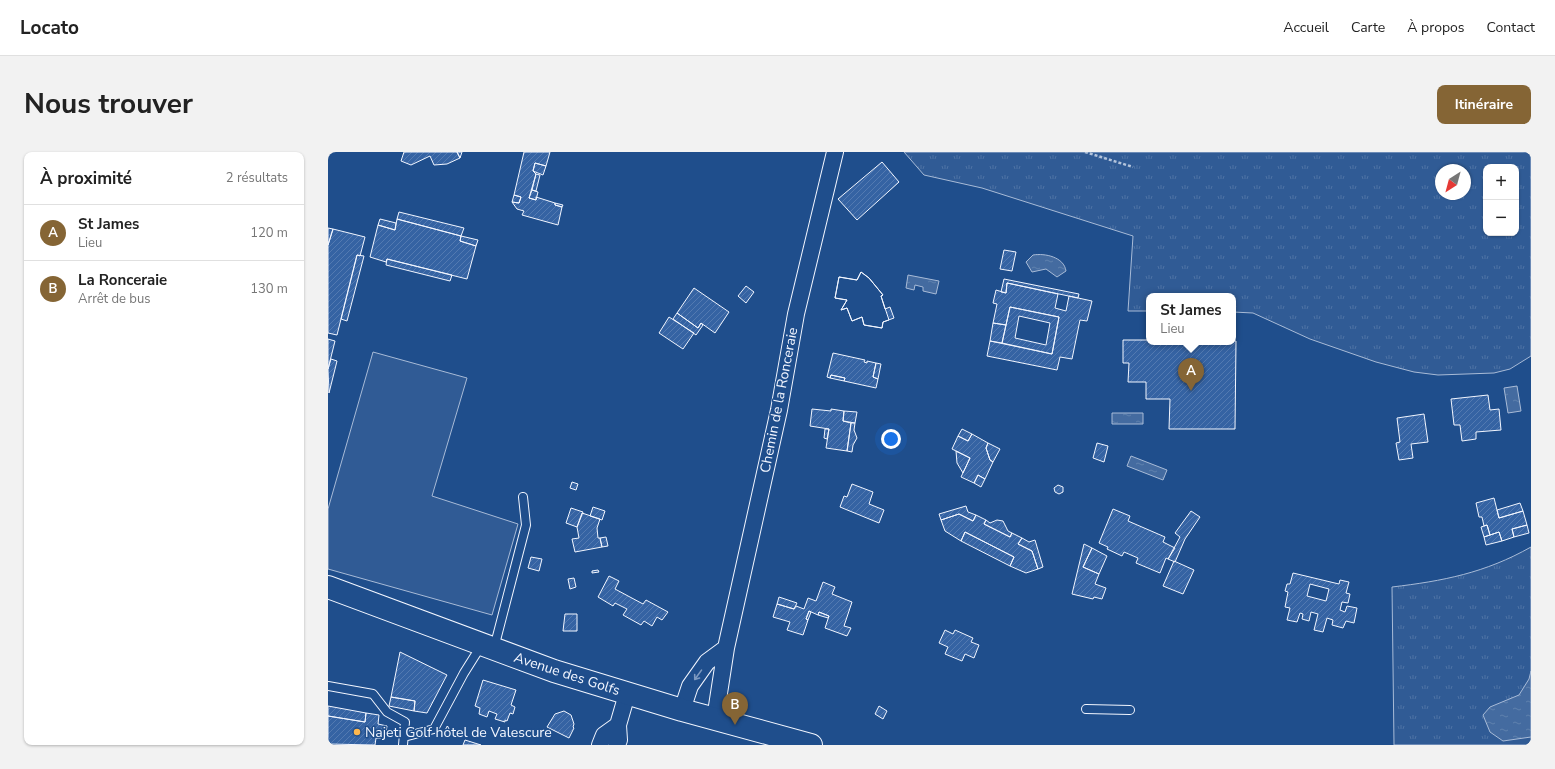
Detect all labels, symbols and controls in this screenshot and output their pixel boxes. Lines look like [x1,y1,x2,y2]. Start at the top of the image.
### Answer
text: Locato [20,15,79,41]
text: Accueil [1283,18,1329,37]
text: Carte [1351,18,1385,37]
text: À propos [1407,18,1465,37]
text: Contact [1487,18,1535,37]
text: Nous trouver [24,85,193,123]
button: Itinéraire [1437,85,1531,124]
north arrow [1435,164,1471,200]
map controls [1483,164,1519,236]
button: + [1483,164,1519,200]
text: À proximité [40,167,132,190]
text: 2 résultats [226,169,288,187]
button: − [1483,200,1519,236]
text: St James [78,214,139,234]
text: A [48,224,58,242]
text: 120 m [250,224,288,242]
text: Lieu [78,234,102,252]
text: La Ronceraie [78,270,167,290]
text: B [49,280,57,298]
text: 130 m [250,280,288,298]
text: Arrêt de bus [78,290,150,308]
popup [1146,293,1236,345]
text: St James [1160,300,1222,320]
text: Lieu [1160,320,1185,338]
street label: Chemin de la Ronceraie [756,326,802,474]
pin: A [1178,358,1204,391]
your location [881,429,901,449]
street label: Avenue des Golfs [512,648,623,700]
one-way arrow [694,669,702,680]
pin: B [722,692,748,725]
place label: Najeti Golf hôtel de Valescure [365,723,552,742]
marker: Najeti Golf hôtel de Valescure [352,727,362,737]

